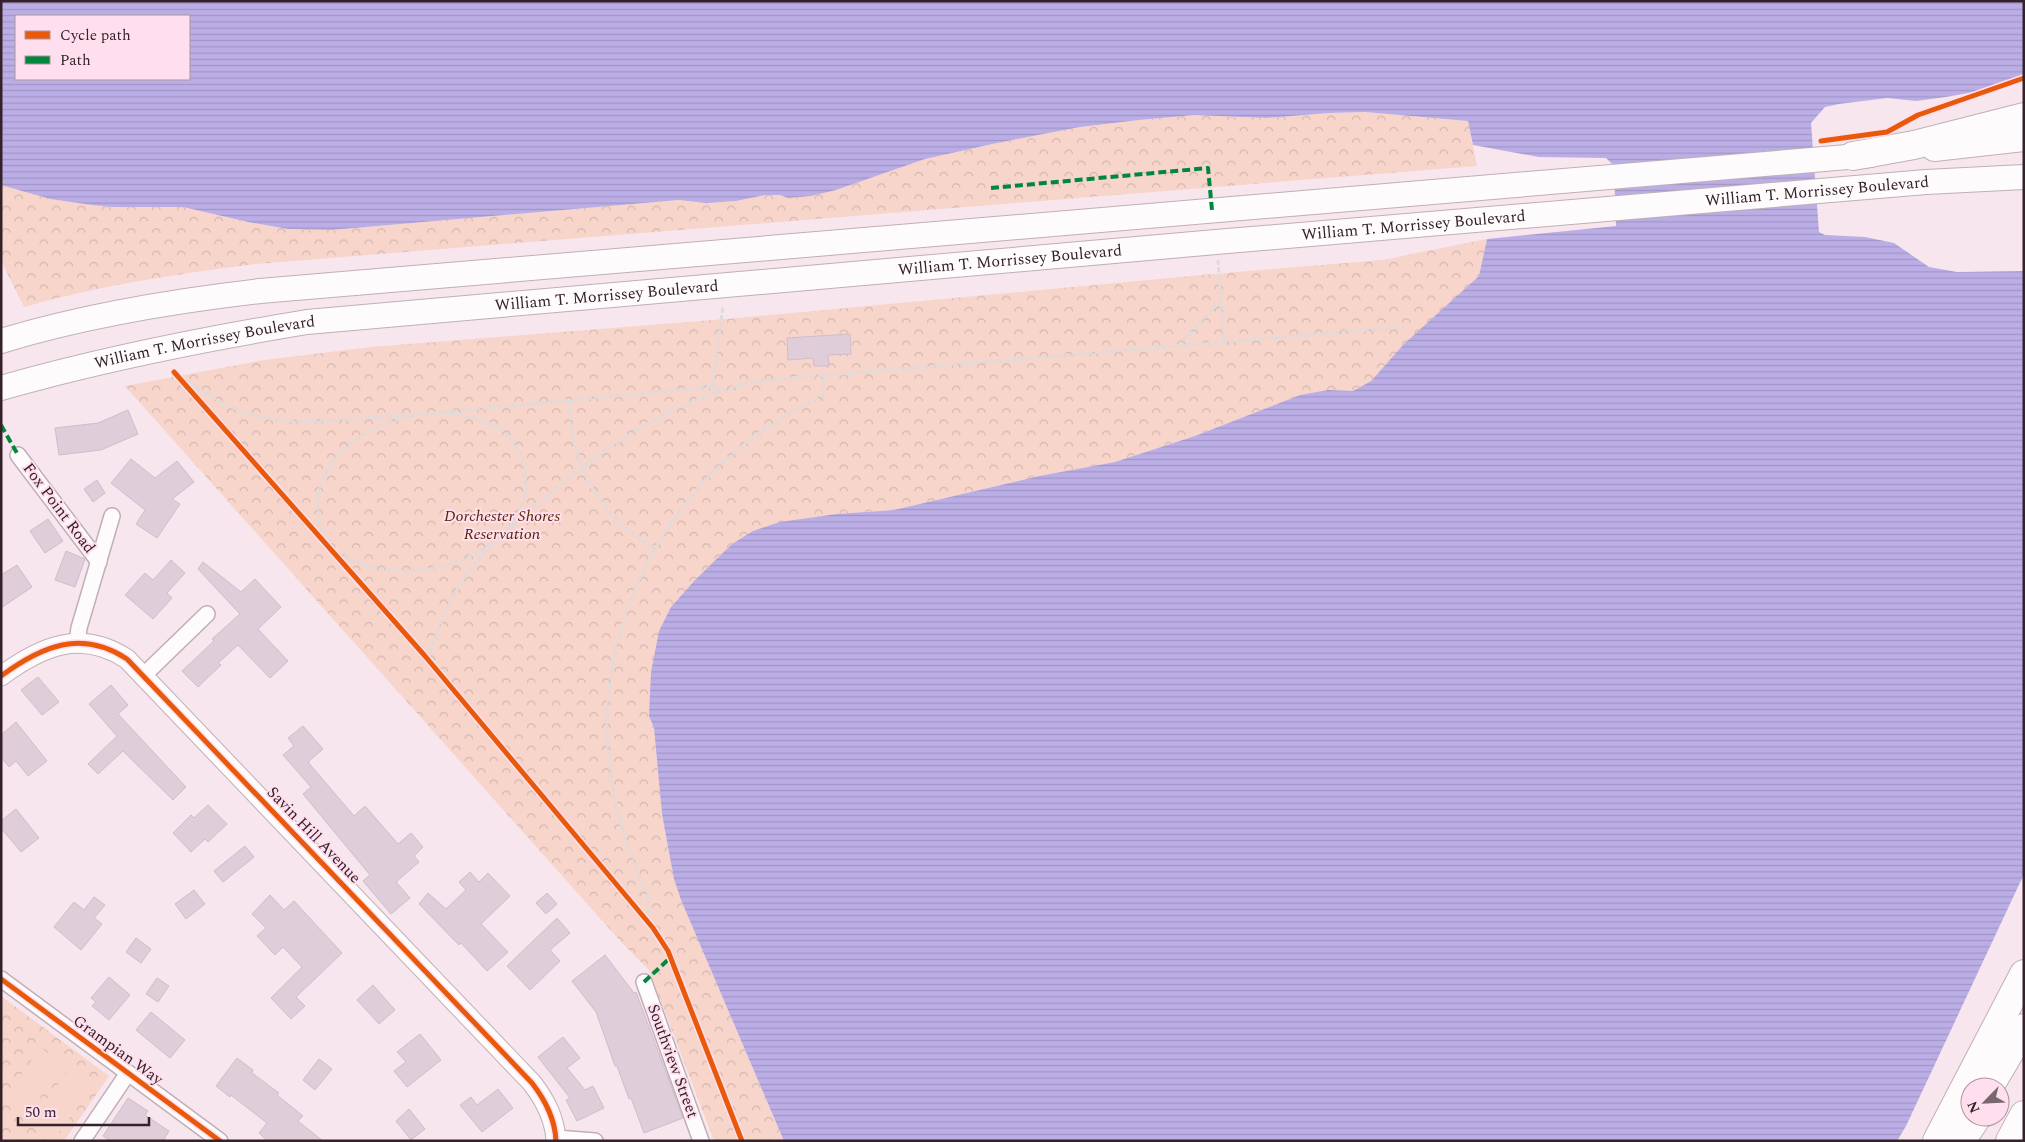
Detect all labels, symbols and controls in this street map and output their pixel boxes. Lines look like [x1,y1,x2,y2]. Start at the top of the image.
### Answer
legend [15,15,190,80]
text: Cycle path [60,24,131,47]
text: Path [60,49,91,72]
street label: William T. Morrissey Boulevard [1704,170,1930,213]
street label: William T. Morrissey Boulevard [1301,204,1527,247]
street label: William T. Morrissey Boulevard [897,238,1123,282]
street label: William T. Morrissey Boulevard [494,274,720,317]
street label: William T. Morrissey Boulevard [92,309,316,375]
street label: Fox Point Road [17,458,101,559]
park label: Dorchester Shores Reservation [444,504,560,546]
street label: Savin Hill Avenue [261,781,367,889]
street label: Southview Street [641,1001,705,1122]
street label: Grampian Way [68,1009,169,1092]
north arrow [1960,1077,2010,1127]
scale bar [18,1094,149,1126]
text: N [1962,1098,1985,1117]
text: 50 m [25,1101,57,1124]

